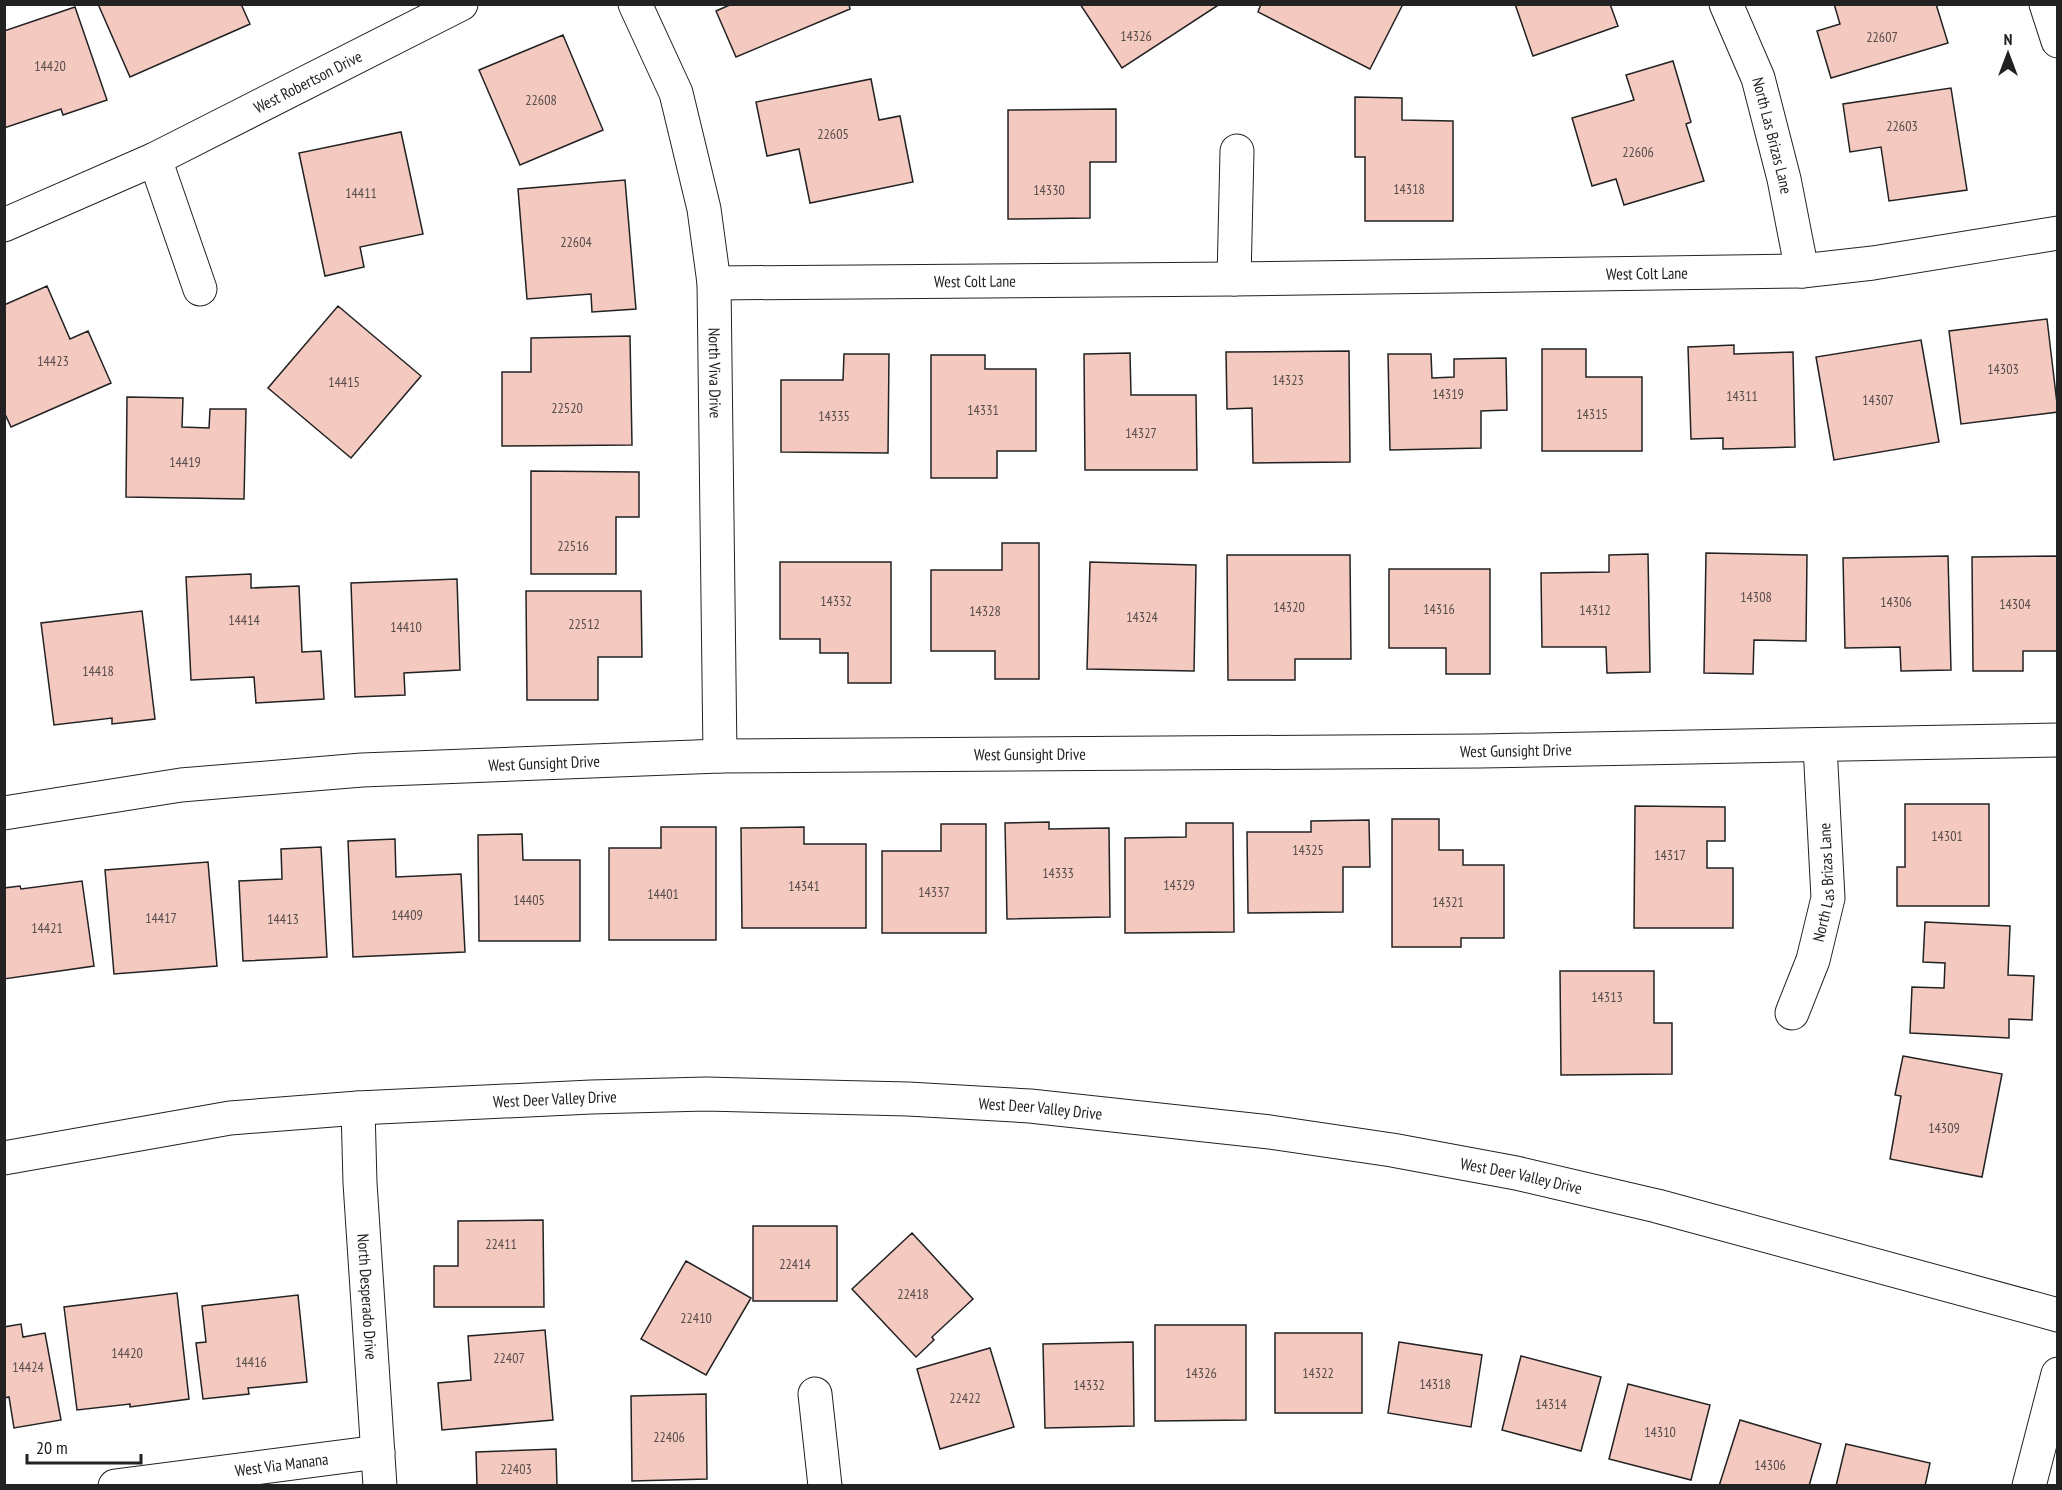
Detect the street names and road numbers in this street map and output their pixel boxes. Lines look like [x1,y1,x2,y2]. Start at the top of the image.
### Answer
street label: West Robertson Drive [250,46,365,117]
street label: North Las Brizas Lane [1748,75,1797,196]
street label: West Colt Lane [1606,263,1688,284]
street label: West Colt Lane [934,271,1016,291]
street label: North Viva Drive [705,327,726,419]
street label: West Gunsight Drive [1460,739,1572,761]
street label: West Gunsight Drive [974,744,1086,764]
street label: West Gunsight Drive [488,751,600,775]
street label: North Las Brizas Lane [1808,823,1838,944]
street label: West Deer Valley Drive [492,1086,617,1112]
street label: West Deer Valley Drive [978,1093,1103,1124]
street label: West Deer Valley Drive [1459,1153,1584,1198]
street label: North Desperado Drive [353,1233,382,1360]
street label: West Via Manana [234,1449,329,1480]

